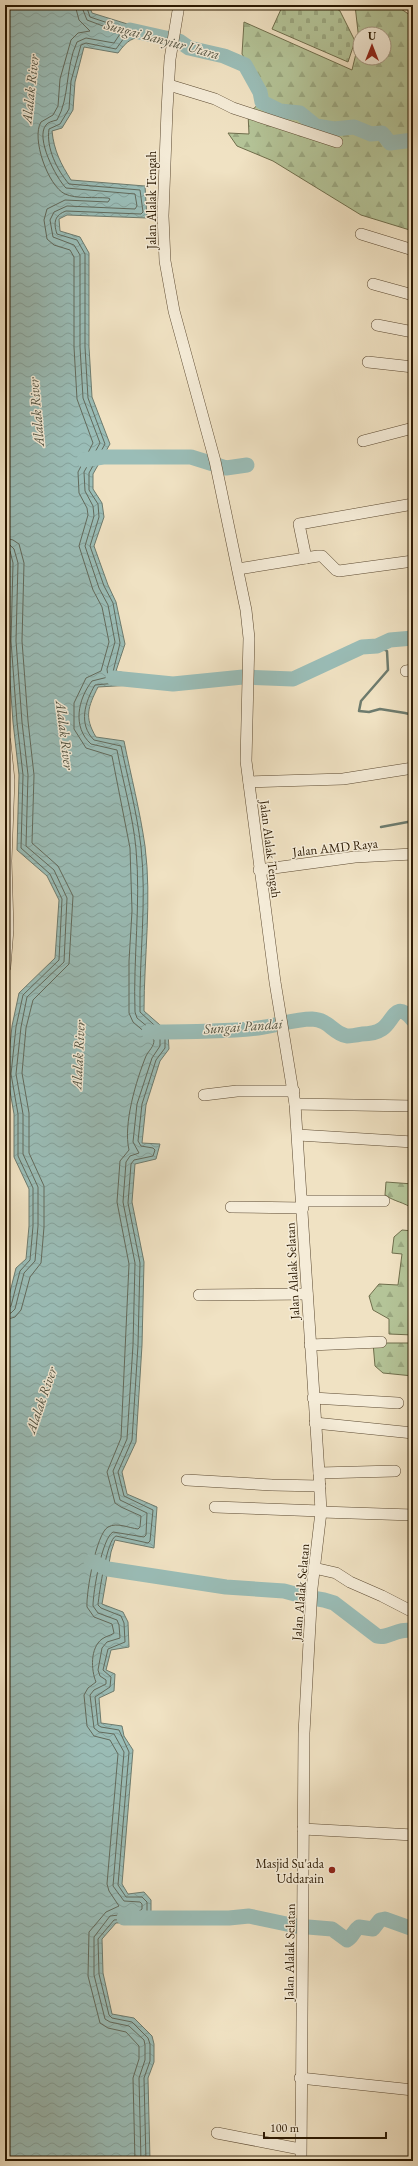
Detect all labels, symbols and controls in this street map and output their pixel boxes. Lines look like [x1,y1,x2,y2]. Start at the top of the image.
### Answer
water label: Sungai Banyiur Utara [101,15,222,63]
north arrow [352,26,392,66]
text: U [368,29,377,43]
water label: Alalak River [17,53,43,125]
street label: Jalan Alalak Tengah [143,150,160,250]
water label: Alalak River [24,376,48,448]
water label: Alalak River [52,699,78,771]
street label: Jalan Alalak Tengah [256,798,285,899]
street label: Jalan AMD Raya [291,834,379,861]
water label: Sungai Pandai [202,1014,284,1038]
water label: Alalak River [67,1019,89,1091]
street label: Jalan Alalak Selatan [281,1222,304,1321]
water label: Alalak River [21,1364,61,1437]
street label: Jalan Alalak Selatan [288,1543,313,1642]
place label: Masjid Su'ada Uddarain [255,1855,325,1887]
marker: Masjid Su'ada Uddarain [327,1865,337,1875]
street label: Jalan Alalak Selatan [280,1903,299,2002]
scale bar [264,2114,386,2140]
text: 100 m [270,2120,300,2136]

